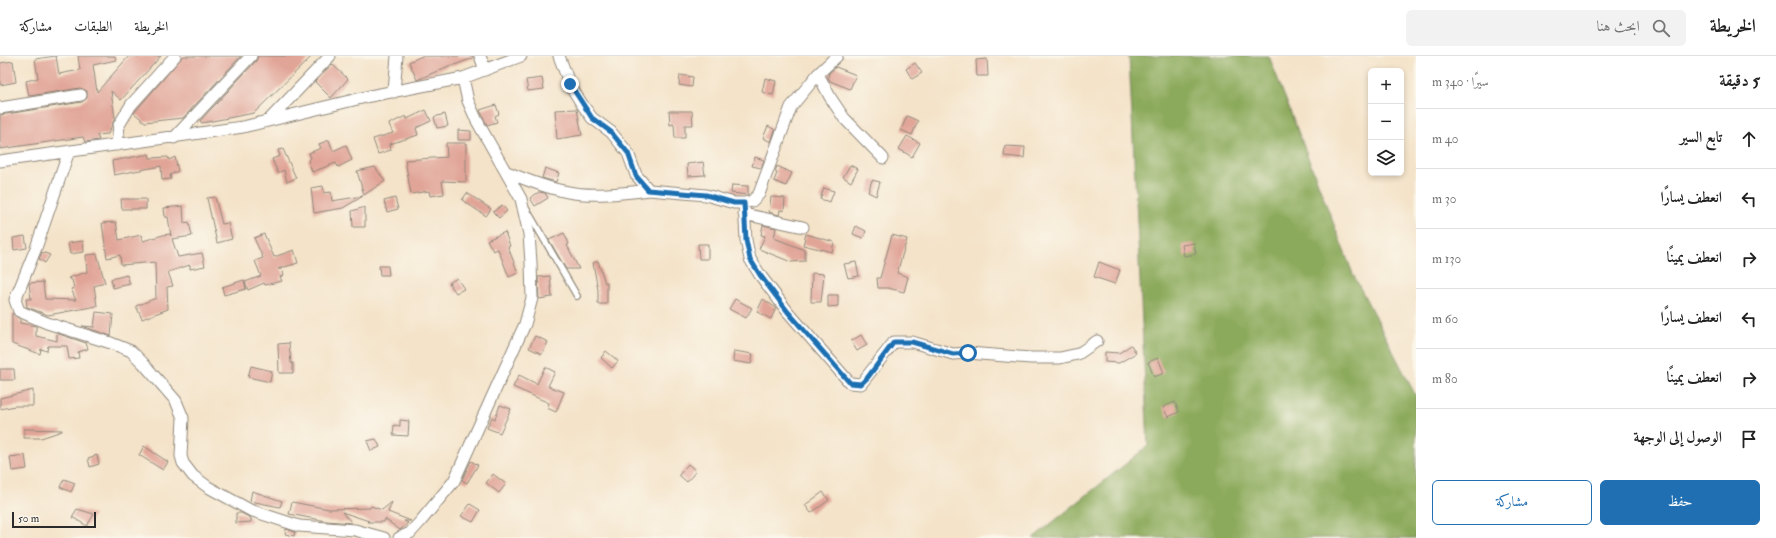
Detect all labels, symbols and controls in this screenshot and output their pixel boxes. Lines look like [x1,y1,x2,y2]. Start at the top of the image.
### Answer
search box [1406,10,1686,46]
text: الخريطة [1710,14,1756,38]
text: ابحث هنا [1597,17,1640,36]
icon: search [1650,17,1672,39]
text: مشاركة [20,18,52,35]
text: الطبقات [74,18,112,35]
text: الخريطة [134,18,168,35]
map controls [1368,68,1404,176]
button: + [1368,68,1404,104]
text: 5 دقيقة [1719,70,1760,91]
text: سيرًا · 340 m [1432,74,1489,90]
route end [561,75,579,93]
button: − [1368,104,1404,140]
text: تابع السير [1680,128,1722,147]
icon: ahead [1738,128,1760,150]
text: 40 m [1432,131,1459,147]
button: layers [1368,140,1404,176]
text: انعطف يسارًا [1661,188,1722,207]
icon: left [1738,188,1760,210]
text: 30 m [1432,191,1457,207]
text: انعطف يمينًا [1667,248,1722,267]
icon: right [1738,248,1760,270]
text: 130 m [1432,251,1461,267]
text: انعطف يسارًا [1661,308,1722,327]
icon: left [1738,308,1760,330]
text: 60 m [1432,311,1458,327]
route start [959,344,977,362]
text: انعطف يمينًا [1667,368,1722,387]
icon: right [1738,368,1760,390]
text: 80 m [1432,371,1458,387]
text: الوصول إلى الوجهة [1634,428,1722,447]
icon: arrive [1738,428,1760,450]
button: مشاركة [1432,480,1592,525]
button: حفظ [1600,480,1760,525]
scale bar [12,510,96,529]
text: 50 m [18,512,39,525]

